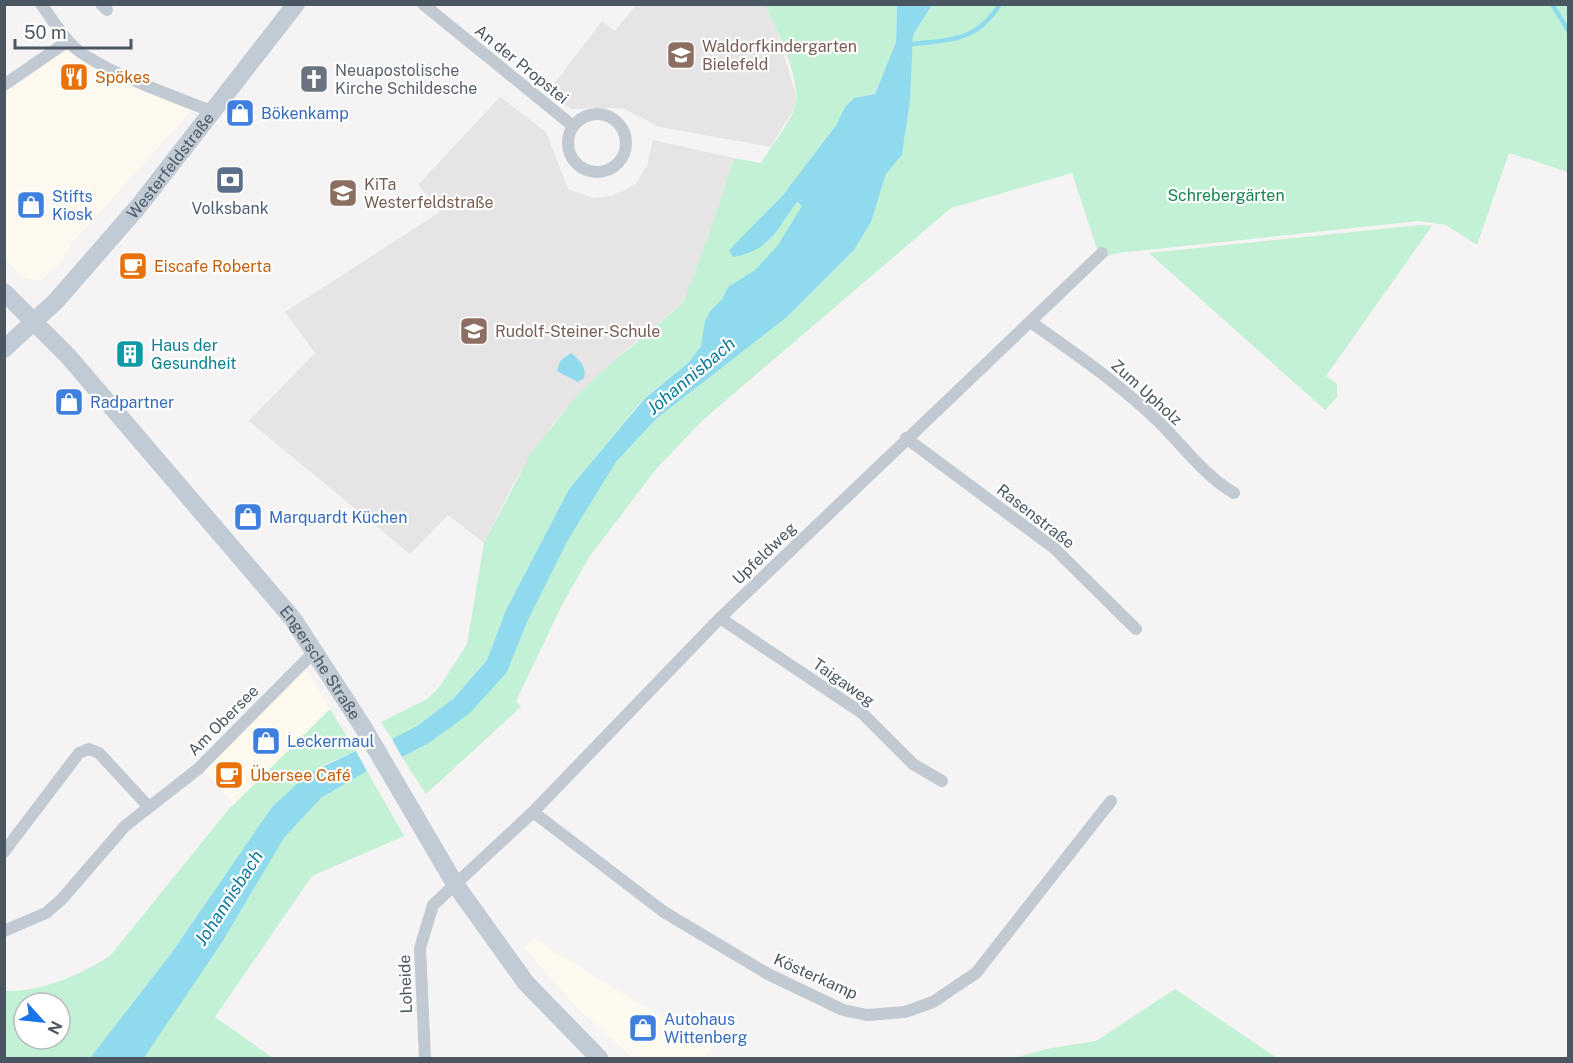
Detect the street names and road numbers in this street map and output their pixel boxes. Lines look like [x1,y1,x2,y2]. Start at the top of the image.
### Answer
street label: An der Propstei [471,21,572,108]
street label: Westerfeldstraße [123,109,218,223]
street label: Zum Upholz [1107,356,1186,429]
street label: Rasenstraße [993,480,1078,553]
street label: Upfeldweg [729,518,800,588]
street label: Engersche Straße [276,602,365,723]
street label: Taigaweg [809,654,878,711]
street label: Am Obersee [184,681,263,760]
street label: Kösterkamp [771,950,861,1003]
street label: Loheide [395,954,416,1014]

